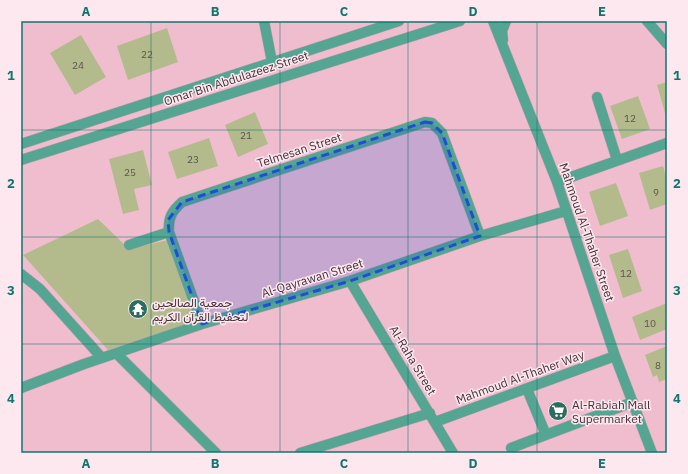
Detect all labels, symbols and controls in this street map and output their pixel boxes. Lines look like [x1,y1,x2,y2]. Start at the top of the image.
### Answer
text: A [82,3,91,20]
text: B [211,3,220,20]
text: C [340,3,349,20]
text: D [468,3,478,20]
text: E [598,3,606,20]
house number: 22 [141,48,153,61]
street label: Omar Bin Abdulazeez Street [162,48,310,108]
house number: 24 [72,59,84,72]
text: 1 [7,67,15,84]
text: 1 [673,67,681,84]
house number: 12 [624,112,636,125]
house number: 21 [240,129,252,142]
street label: Telmesan Street [255,129,343,171]
house number: 23 [187,153,199,166]
street label: Mahmoud Al-Thaher Street [556,161,618,303]
house number: 25 [124,166,136,179]
text: 2 [7,175,15,192]
text: 2 [673,175,681,192]
house number: 9 [653,186,659,199]
street label: Al-Qayrawan Street [259,255,365,301]
house number: 12 [620,267,632,280]
text: 3 [7,282,15,299]
text: 3 [673,282,681,299]
place label: جمعية الصالحين لتحفيظ القرآن الكريم [152,295,248,325]
temple icon: جمعية الصالحين لتحفيظ القرآن الكريم [127,298,149,320]
house number: 10 [644,317,656,330]
street label: Al-Raha Street [386,322,440,398]
street label: Mahmoud Al-Thaher Way [454,347,586,407]
house number: 8 [655,359,661,372]
text: 4 [7,390,15,407]
text: 4 [673,390,681,407]
place label: Al-Rabiah Mall Supermarket [572,397,650,426]
supermarket icon: Al-Rabiah Mall Supermarket [547,400,569,422]
text: A [82,455,91,472]
text: B [211,455,220,472]
text: C [340,455,349,472]
text: D [468,455,478,472]
text: E [598,455,606,472]

